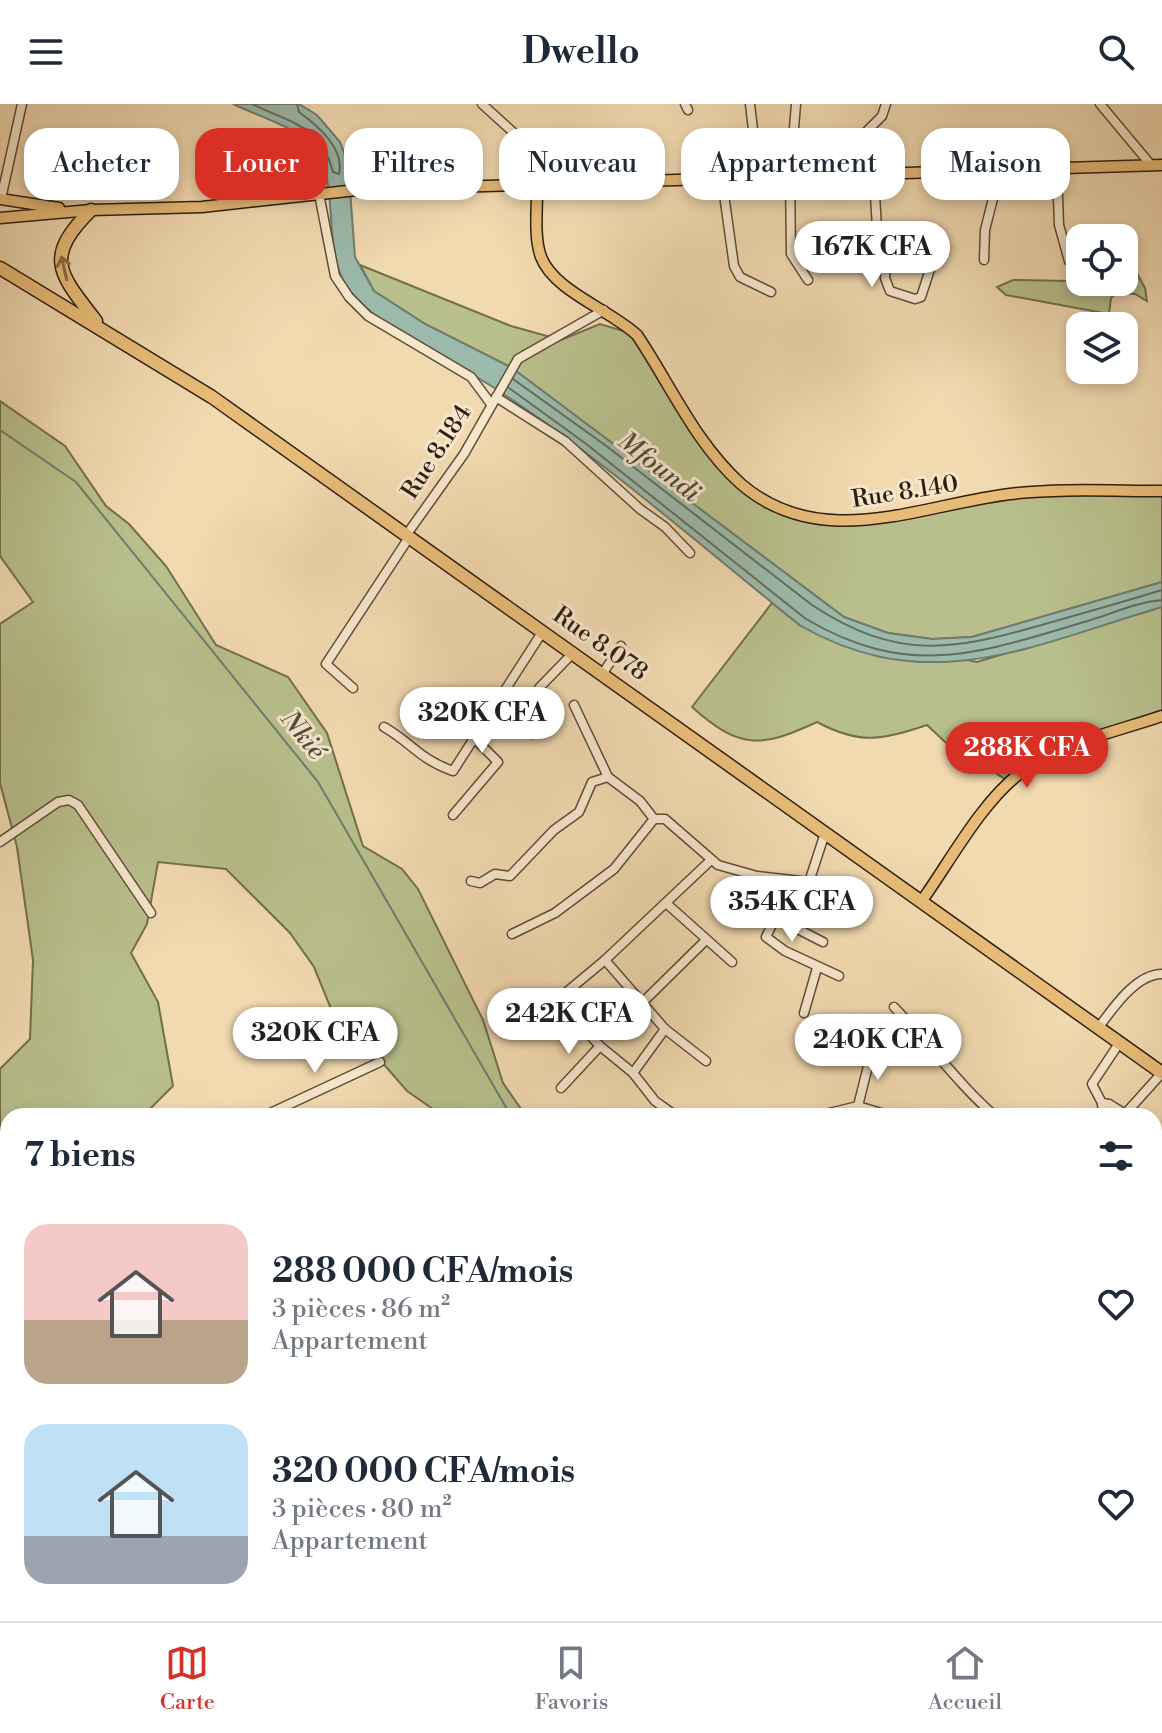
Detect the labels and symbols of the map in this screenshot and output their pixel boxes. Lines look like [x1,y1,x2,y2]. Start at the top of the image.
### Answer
pin: 167K CFA [789,221,955,289]
one-way arrow [56,256,71,282]
street label: Rue 8.184 [395,399,479,505]
water label: Mfoundi [611,425,707,510]
street label: Rue 8.140 [850,469,960,515]
street label: Rue 8.078 [547,600,653,688]
pin: 320K CFA [399,687,565,755]
water label: Nkié [273,703,334,767]
pin: 288K CFA [944,722,1110,790]
pin: 354K CFA [709,876,875,944]
pin: 242K CFA [486,988,652,1056]
pin: 320K CFA [232,1007,398,1075]
pin: 240K CFA [795,1014,961,1082]

